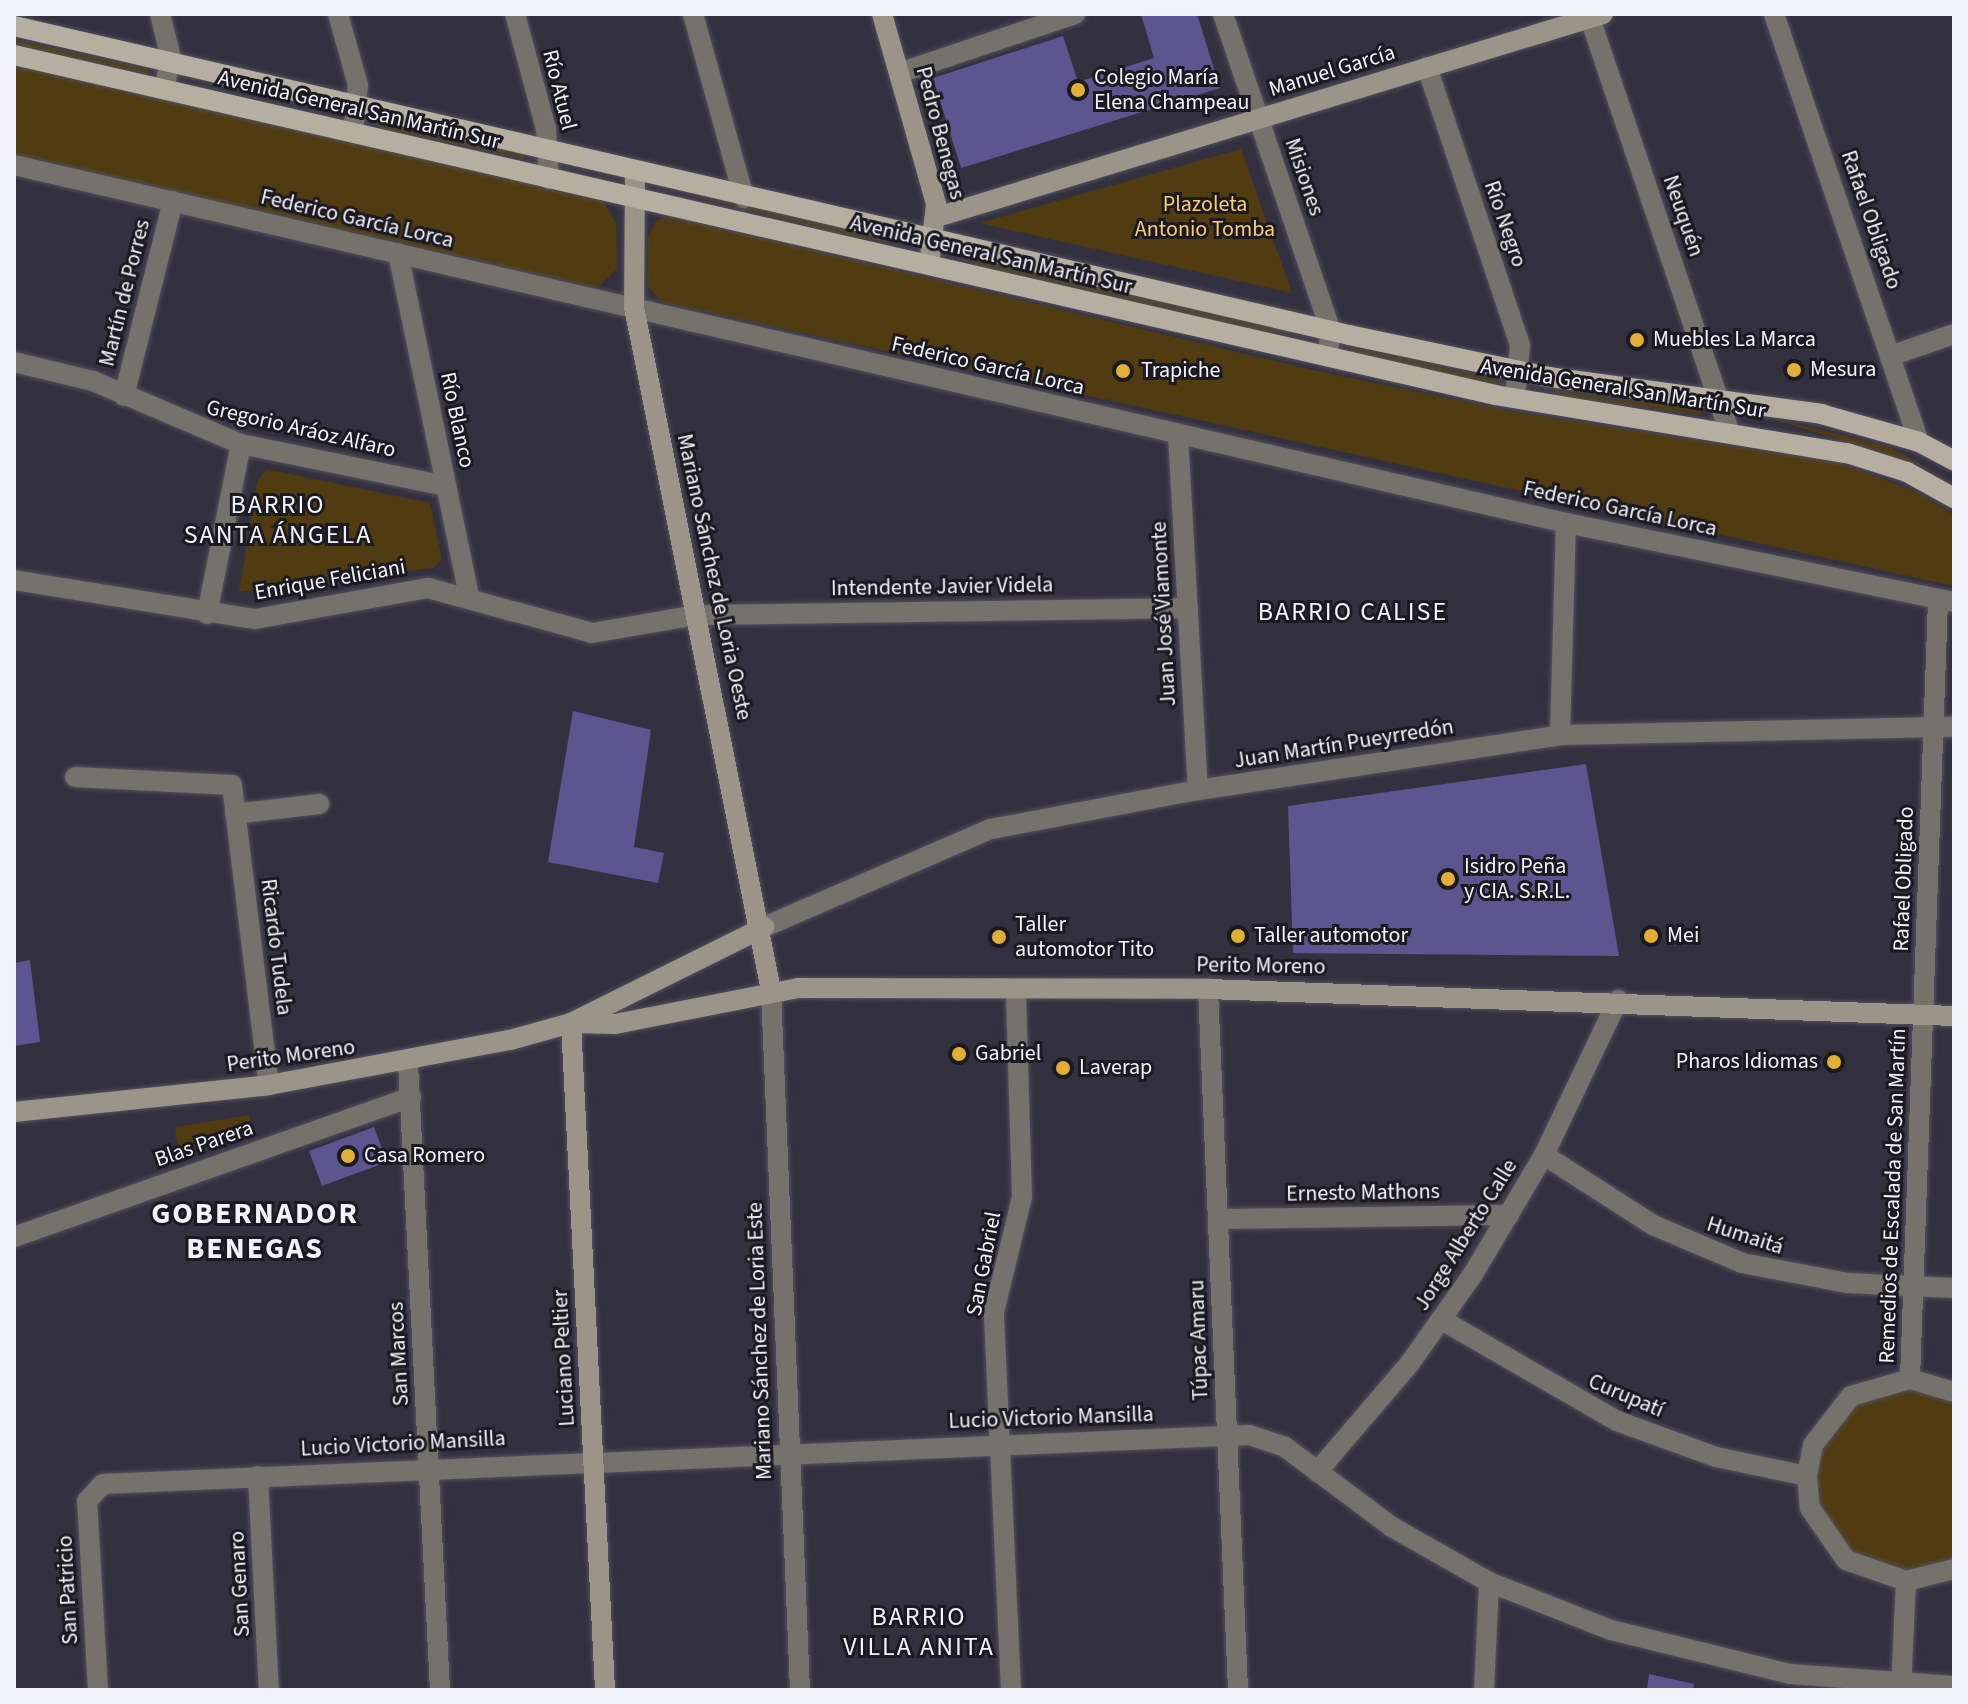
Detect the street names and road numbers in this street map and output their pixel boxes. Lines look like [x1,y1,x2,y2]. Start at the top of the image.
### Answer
street label: Manuel García [1266,39,1398,103]
street label: Río Atuel [536,47,582,133]
street label: Pedro Benegas [910,64,970,202]
street label: Avenida General San Martín Sur [216,65,502,155]
street label: Misiones [1278,135,1330,219]
street label: Rafael Obligado [1835,147,1907,293]
street label: Neuquén [1657,172,1709,260]
street label: Río Negro [1478,177,1532,271]
street label: Federico García Lorca [258,184,456,254]
street label: Avenida General San Martín Sur [848,210,1134,300]
street label: Martín de Porres [94,217,156,369]
street label: Federico García Lorca [889,331,1087,401]
street label: Avenida General San Martín Sur [1479,353,1767,425]
street label: Río Blanco [434,370,480,470]
street label: Gregorio Aráoz Alfaro [204,394,398,464]
street label: Mariano Sánchez de Loria Oeste [671,432,757,722]
street label: Federico García Lorca [1521,476,1719,542]
street label: Juan José Viamonte [1146,521,1182,707]
street label: Enrique Feliciani [253,554,407,606]
street label: Intendente Javier Videla [831,572,1053,602]
street label: Juan Martín Pueyrredón [1232,714,1456,774]
street label: Rafael Obligado [1888,806,1920,952]
street label: Ricardo Tudela [255,877,297,1017]
street label: Perito Moreno [1196,952,1326,980]
street label: Remedios de Escalada de San Martín [1874,1028,1912,1364]
street label: Perito Moreno [225,1034,357,1078]
street label: Blas Parera [151,1115,257,1173]
street label: Jorge Alberto Calle [1409,1154,1523,1316]
street label: Ernesto Mathons [1286,1178,1440,1208]
street label: Mariano Sánchez de Loria Este [742,1202,778,1480]
street label: San Gabriel [961,1210,1007,1318]
street label: Humaitá [1703,1211,1787,1261]
street label: Túpac Amaru [1184,1279,1214,1401]
street label: Luciano Peltier [547,1289,581,1427]
street label: San Marcos [383,1301,415,1407]
street label: Curupatí [1584,1368,1668,1424]
street label: Lucio Victorio Mansilla [948,1401,1154,1435]
street label: Lucio Victorio Mansilla [300,1425,506,1463]
street label: San Genaro [224,1530,256,1638]
street label: San Patricio [52,1535,84,1645]

